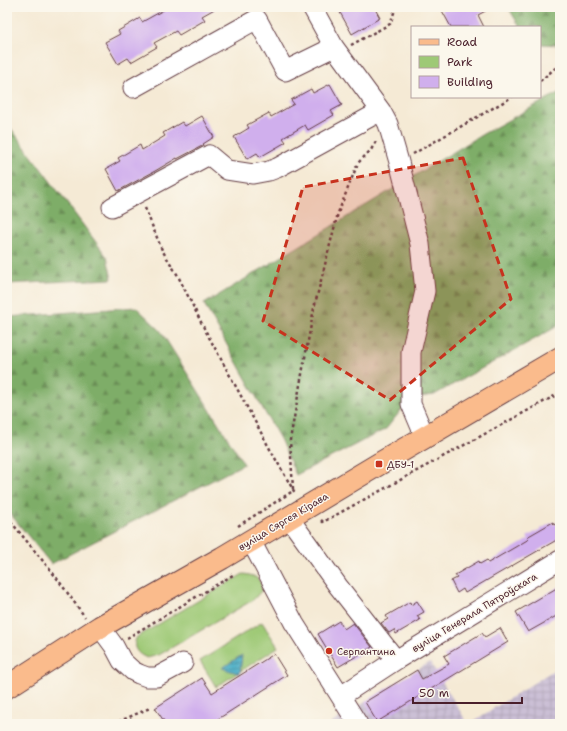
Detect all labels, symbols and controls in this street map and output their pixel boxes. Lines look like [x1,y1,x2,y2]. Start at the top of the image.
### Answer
legend [411,26,541,98]
text: Road [447,34,478,50]
text: Park [447,54,473,70]
text: Building [447,74,493,90]
place label: ДБУ-1 [387,458,414,471]
marker: ДБУ-1 [374,459,384,469]
street label: вуліца Сяргея Кірава [236,489,331,554]
street label: вуліца Генерала Пятроўскага [409,569,540,655]
place label: Серпантина [337,645,396,658]
marker: Серпантина [324,646,334,656]
scale bar [413,679,522,705]
text: 50 m [419,685,449,701]

